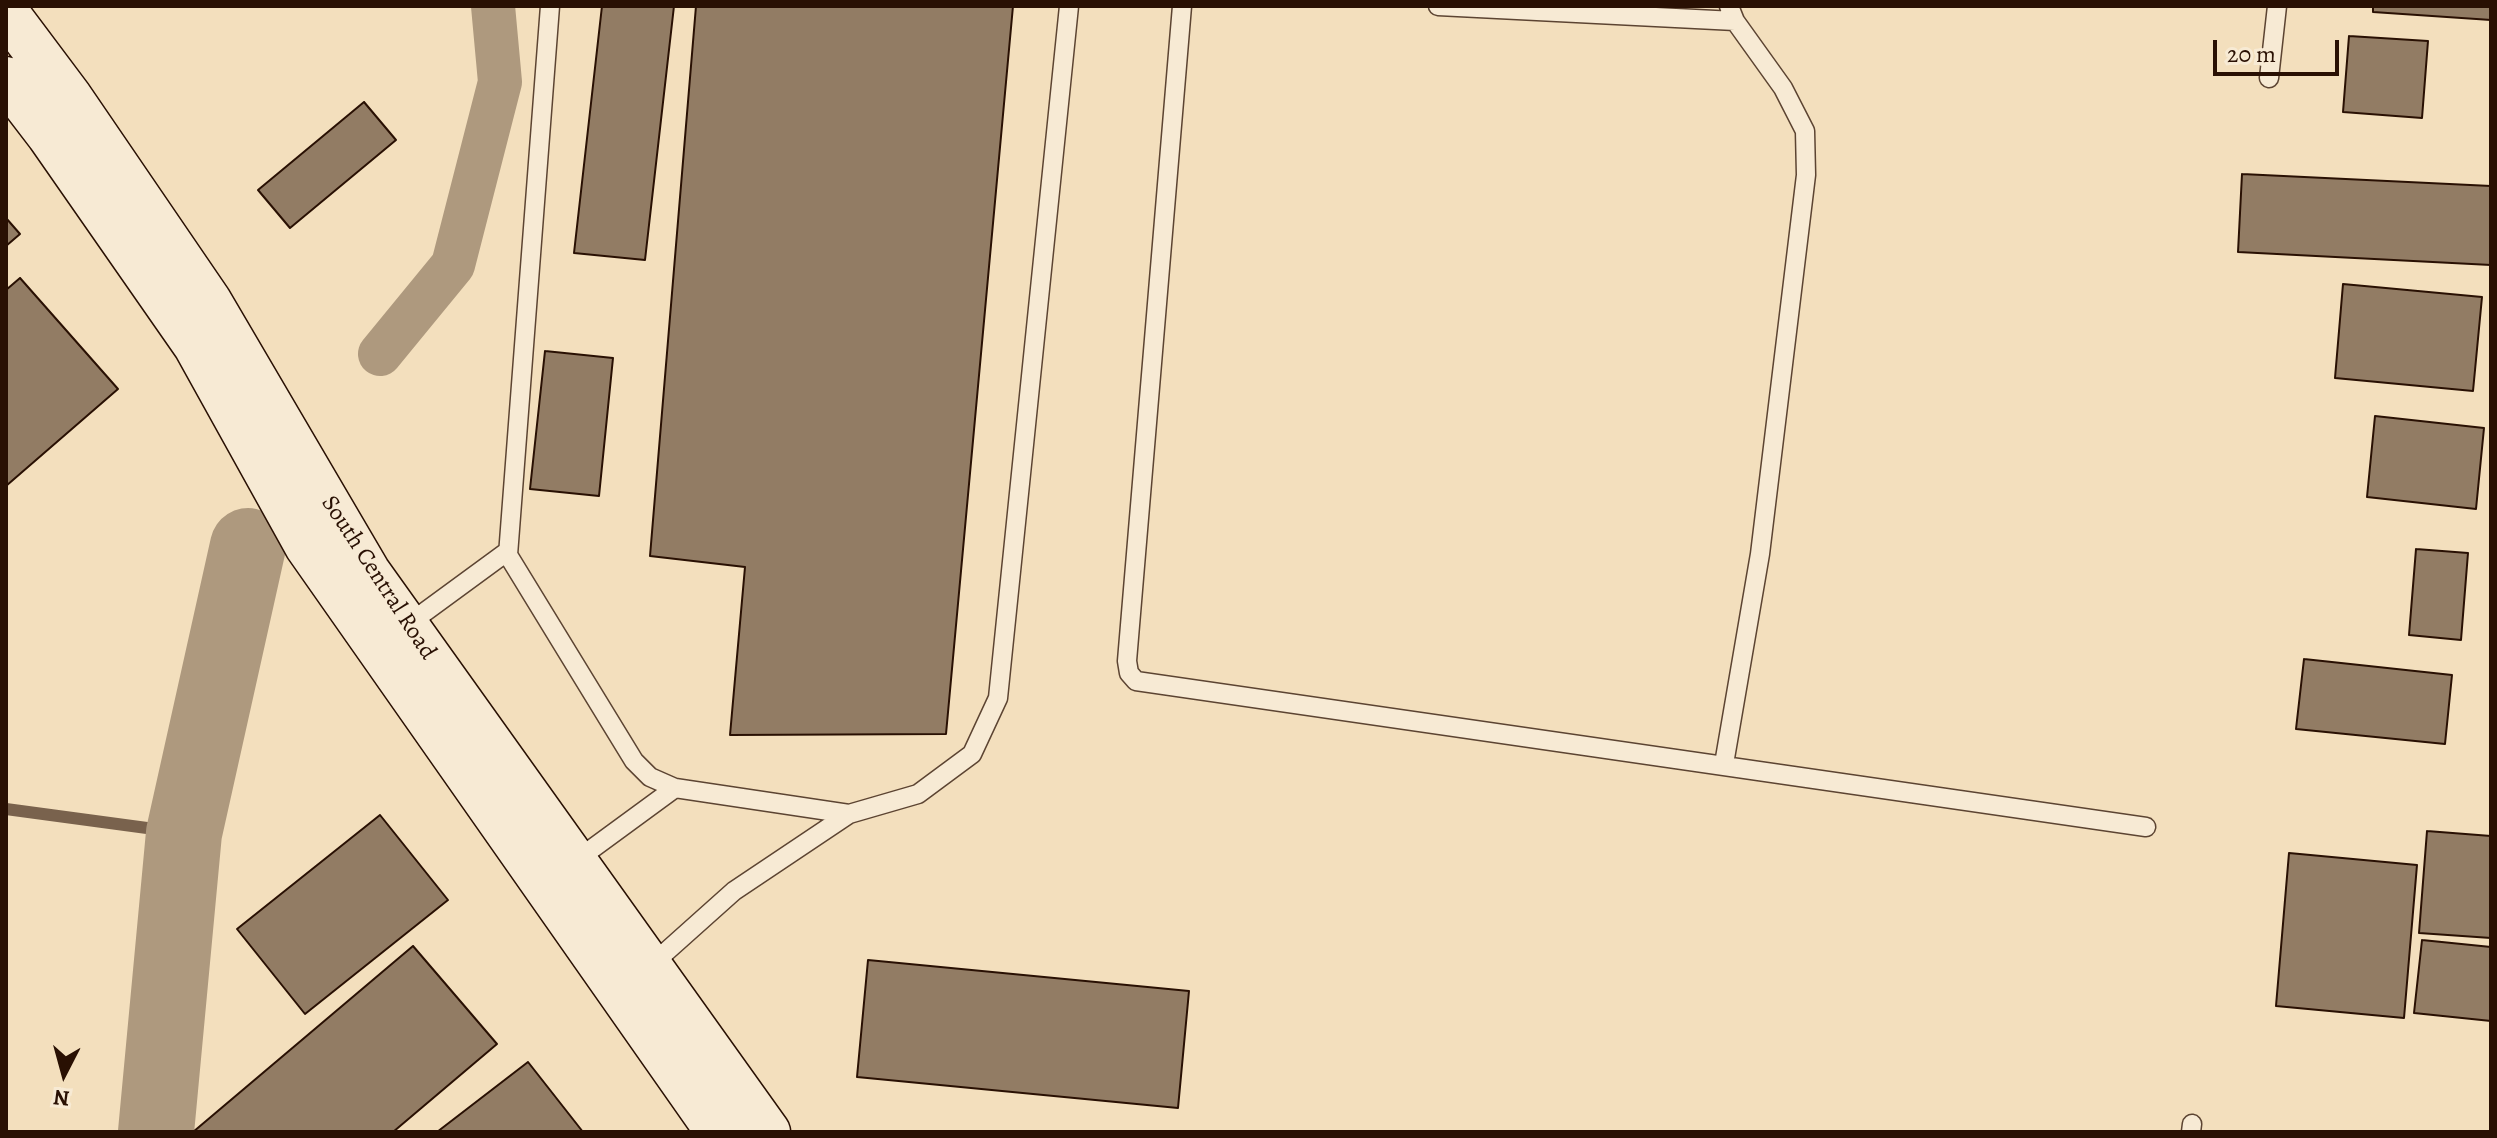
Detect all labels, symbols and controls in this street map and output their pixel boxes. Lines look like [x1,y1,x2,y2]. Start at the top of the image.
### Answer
scale bar [2217,24,2343,74]
text: 20 m [2227,38,2276,70]
street label: South Central Road [314,491,442,665]
north arrow [24,1034,104,1114]
text: N [52,1082,71,1114]

